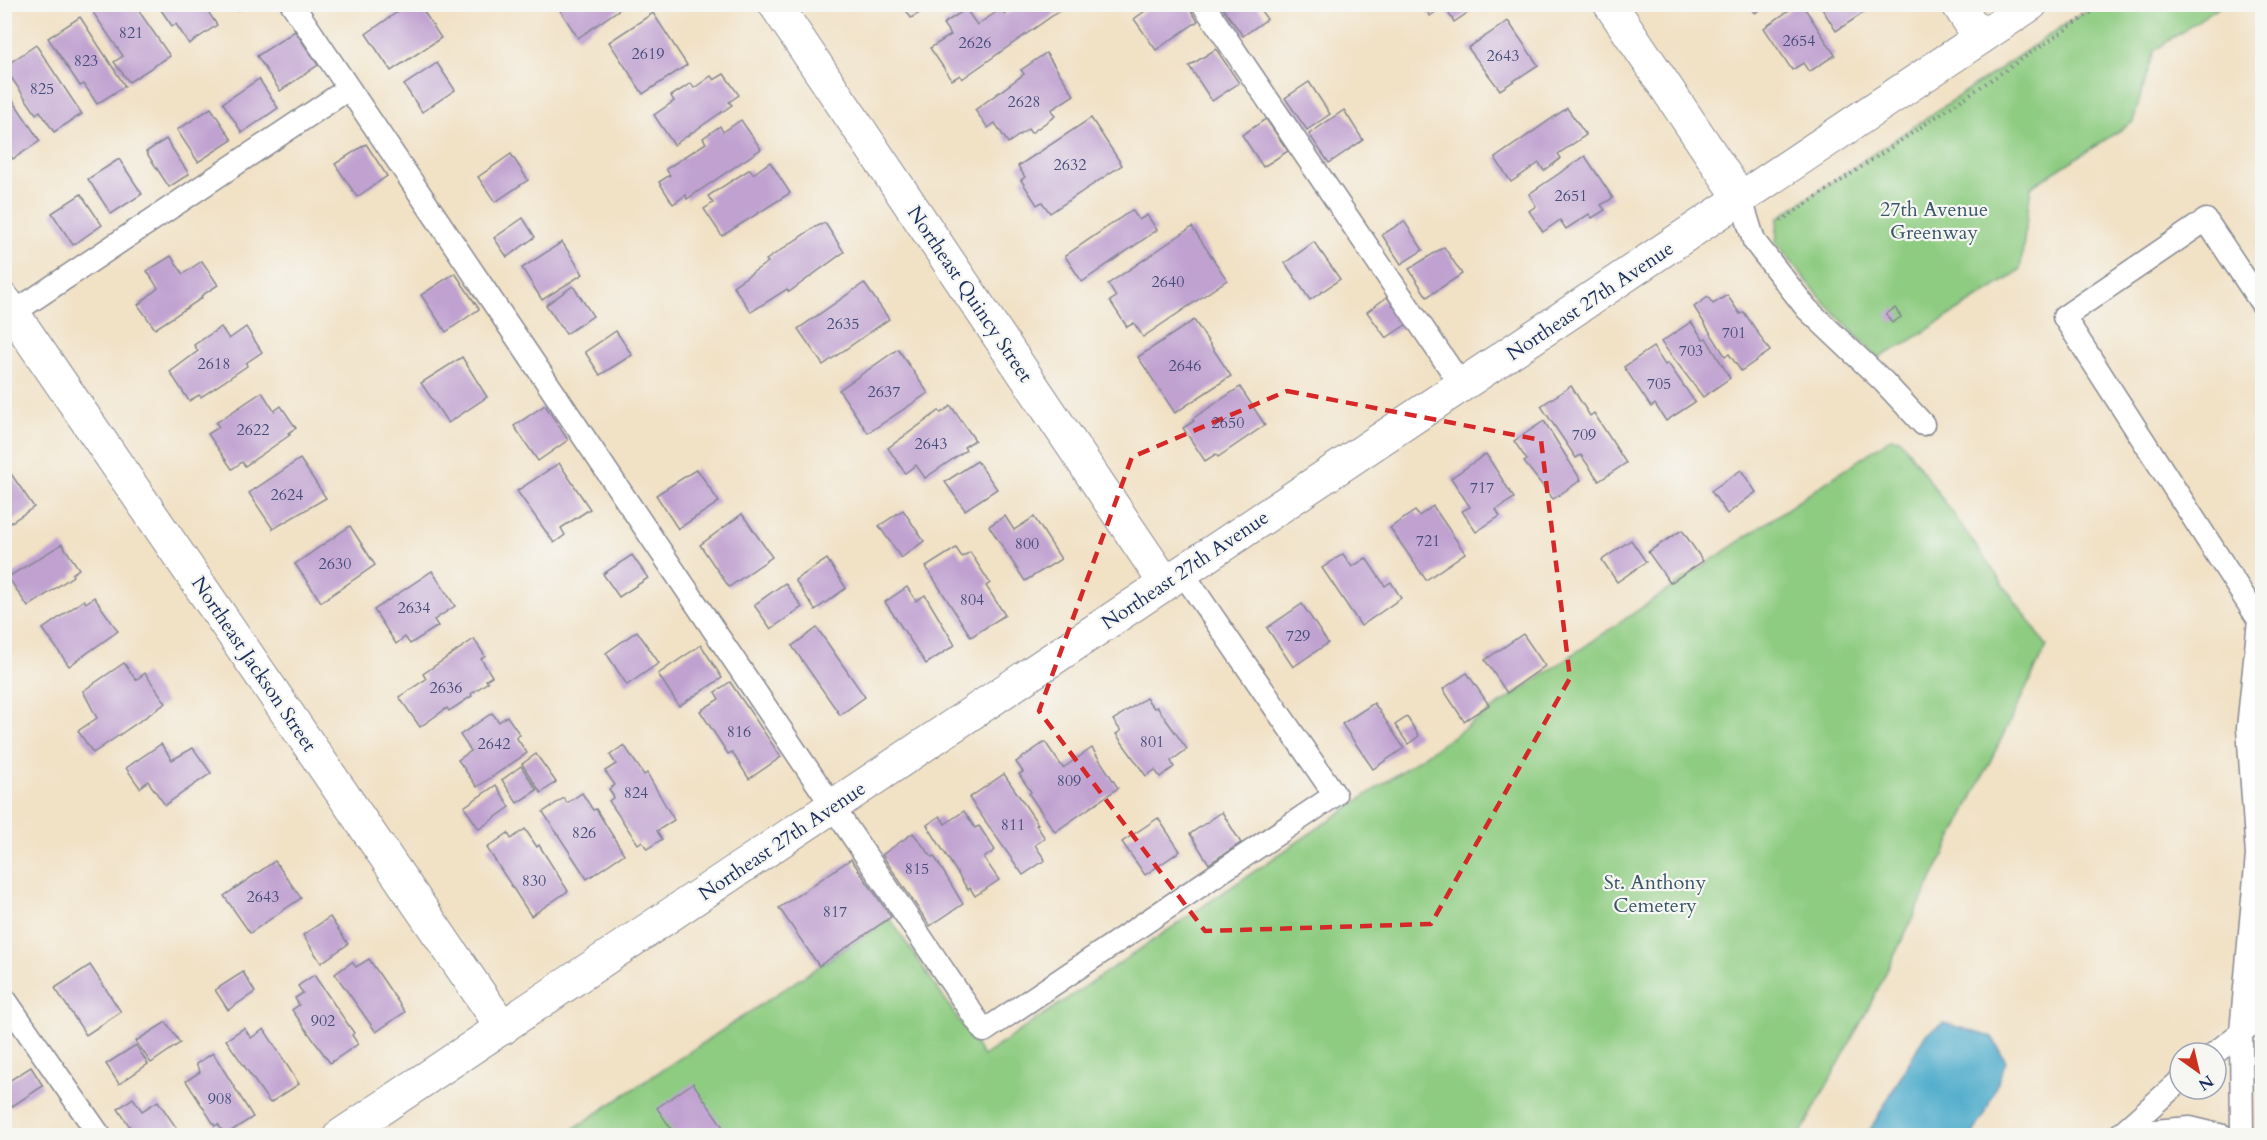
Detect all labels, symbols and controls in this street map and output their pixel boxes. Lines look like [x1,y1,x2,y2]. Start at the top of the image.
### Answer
house number: 821 [119,22,143,44]
house number: 2654 [1783,30,1815,52]
house number: 2626 [959,32,991,54]
house number: 2619 [632,43,664,65]
house number: 2643 [1487,45,1519,67]
house number: 823 [74,50,98,72]
house number: 825 [30,78,54,100]
house number: 2628 [1008,91,1040,113]
house number: 2632 [1054,154,1086,176]
house number: 2651 [1555,185,1587,207]
park label: 27th Avenue Greenway [1880,196,1988,246]
street label: Northeast Quincy Street [901,201,1039,388]
street label: Northeast 27th Avenue [1501,235,1679,367]
house number: 2640 [1152,271,1184,293]
house number: 2635 [827,313,859,335]
house number: 701 [1722,322,1746,344]
house number: 703 [1679,340,1703,362]
house number: 2618 [198,353,230,375]
house number: 2646 [1169,355,1201,377]
house number: 705 [1647,373,1671,395]
house number: 2637 [868,381,900,403]
house number: 2650 [1212,412,1244,434]
house number: 2622 [237,419,269,441]
house number: 709 [1572,424,1596,446]
house number: 2643 [915,433,947,455]
house number: 717 [1470,477,1494,499]
house number: 2624 [271,484,303,506]
street label: Northeast 27th Avenue [1096,504,1274,636]
house number: 721 [1416,530,1440,552]
house number: 800 [1015,533,1039,555]
house number: 2630 [319,553,351,575]
street label: Northeast Jackson Street [185,571,323,758]
house number: 804 [960,589,984,611]
house number: 2634 [398,597,430,619]
house number: 729 [1286,625,1310,647]
house number: 2636 [430,677,462,699]
house number: 816 [727,721,751,743]
house number: 801 [1140,731,1164,753]
house number: 2642 [478,733,510,755]
house number: 809 [1057,770,1081,792]
street label: Northeast 27th Avenue [693,775,871,907]
house number: 824 [624,782,648,804]
house number: 811 [1001,814,1025,836]
house number: 826 [572,822,596,844]
house number: 815 [905,858,929,880]
park label: St. Anthony Cemetery [1604,869,1707,919]
house number: 830 [522,870,546,892]
house number: 2643 [247,886,279,908]
house number: 817 [823,901,847,923]
house number: 902 [311,1010,335,1032]
north arrow [2168,1041,2228,1101]
text: N [2194,1070,2218,1096]
house number: 908 [208,1088,232,1110]

